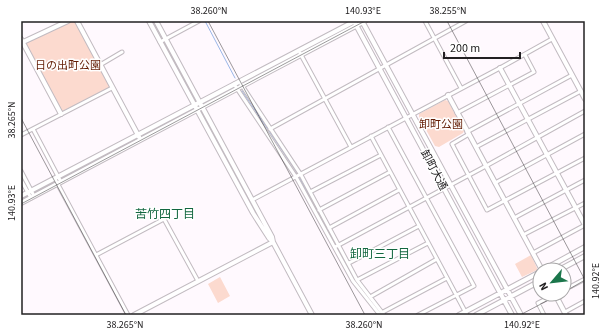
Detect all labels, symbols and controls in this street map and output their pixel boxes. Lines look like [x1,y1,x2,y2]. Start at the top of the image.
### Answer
text: 38.260°N [190,4,228,18]
text: 140.93°E [345,4,381,18]
text: 38.255°N [429,4,467,18]
scale bar [444,34,520,60]
text: 200 m [450,40,480,57]
park label: 日の出町公園 [35,58,101,73]
text: 38.265°N [5,101,19,139]
park label: 卸町公園 [419,117,463,132]
street label: 卸町大通 [417,147,451,193]
text: 140.93°E [5,185,19,221]
district label: 苦竹四丁目 [135,206,195,223]
district label: 卸町三丁目 [350,246,410,263]
north arrow [532,262,572,302]
text: 140.92°E [589,263,603,299]
text: N [535,280,552,293]
text: 38.265°N [106,318,144,332]
text: 38.260°N [345,318,383,332]
text: 140.92°E [504,318,540,332]

